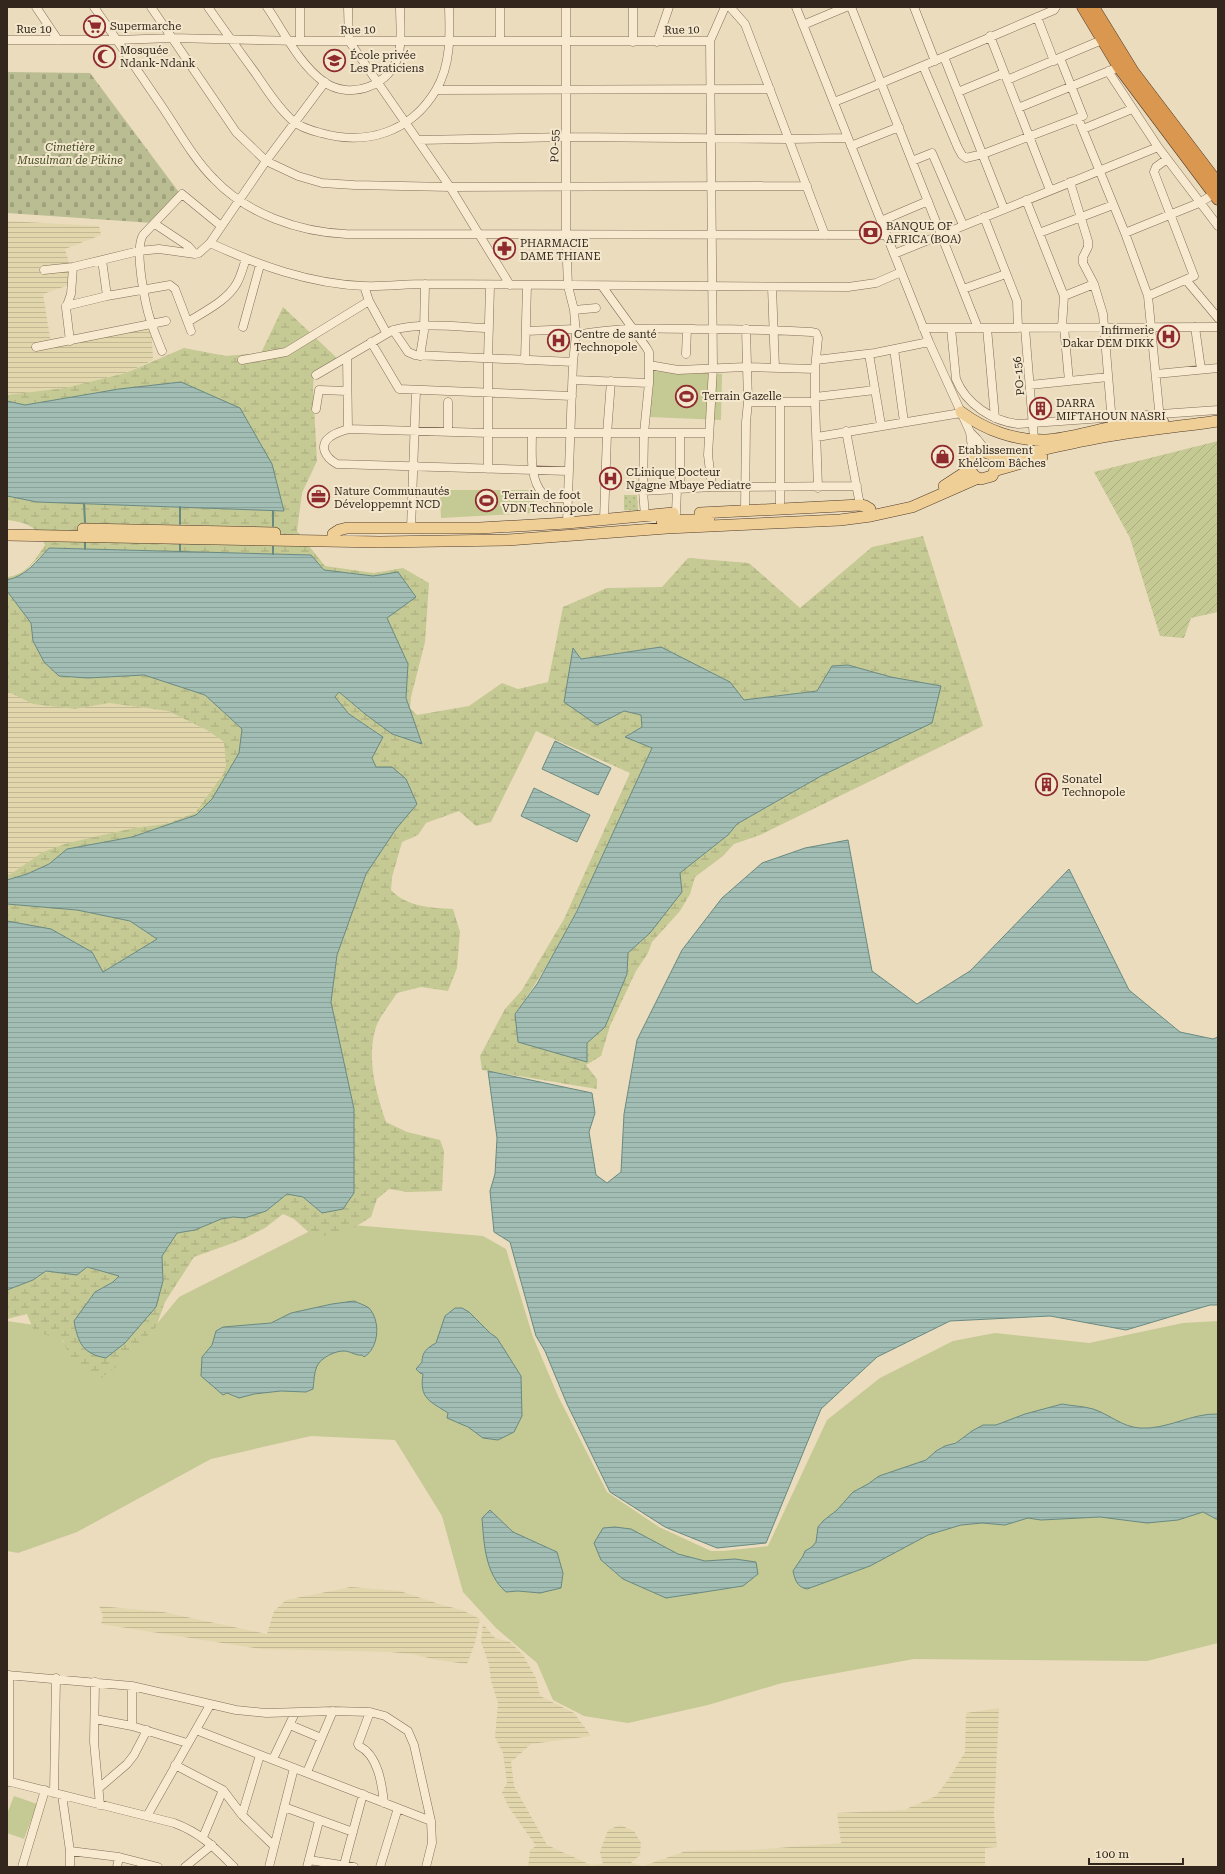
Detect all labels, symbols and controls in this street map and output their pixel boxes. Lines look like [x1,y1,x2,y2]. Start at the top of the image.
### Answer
supermarket icon: Supermarche [82,13,108,39]
place label: Supermarche [110,20,181,33]
street label: Rue 10 [16,23,52,36]
street label: Rue 10 [340,23,376,37]
street label: Rue 10 [664,23,700,37]
mosque icon: Mosquée Ndank-Ndank [92,43,118,69]
place label: Mosquée Ndank-Ndank [120,44,196,70]
school or university icon: École privée Les Praticiens [322,48,348,74]
place label: École privée Les Praticiens [350,48,424,75]
street label: PO-55 [548,129,562,163]
park label: Cimetière Musulman de Pikine [16,141,123,167]
bank icon: BANQUE OF AFRICA (BOA) [858,219,884,245]
place label: BANQUE OF AFRICA (BOA) [886,220,962,246]
pharmacy icon: PHARMACIE DAME THIANE [491,236,517,262]
place label: PHARMACIE DAME THIANE [520,237,600,263]
hospital icon: Infirmerie Dakar DEM DIKK [1156,323,1182,349]
place label: Infirmerie Dakar DEM DIKK [1062,324,1154,350]
hospital icon: Centre de santé Technopole [546,327,572,353]
place label: Centre de santé Technopole [574,328,657,354]
street label: PO-156 [1011,356,1027,396]
sports icon: Terrain Gazelle [673,383,699,409]
place label: Terrain Gazelle [702,390,782,403]
building icon: DARRA MIFTAHOUN NASRI [1027,396,1053,422]
place label: DARRA MIFTAHOUN NASRI [1056,397,1166,423]
shop icon: Etablissement Khélcom Bâches [929,443,955,469]
place label: Etablissement Khélcom Bâches [958,444,1046,470]
hospital icon: CLinique Docteur Ngagne Mbaye Pediatre [598,465,624,491]
place label: CLinique Docteur Ngagne Mbaye Pediatre [626,466,751,492]
office icon: Nature Communautés Développemnt NCD [306,484,332,510]
place label: Nature Communautés Développemnt NCD [334,485,449,511]
sports icon: Terrain de foot VDN Technopole [474,488,500,514]
place label: Terrain de foot VDN Technopole [502,489,593,515]
building icon: Sonatel Technopole [1034,772,1060,798]
place label: Sonatel Technopole [1062,773,1125,799]
scale bar [1089,1840,1183,1866]
text: 100 m [1095,1847,1129,1861]

